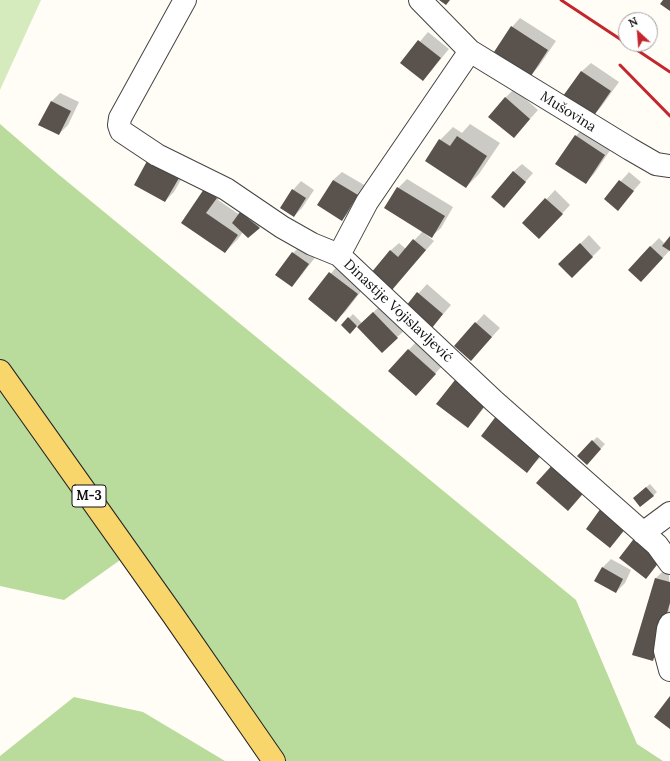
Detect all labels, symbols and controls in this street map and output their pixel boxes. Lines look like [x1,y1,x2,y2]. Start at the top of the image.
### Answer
north arrow [618,12,658,52]
text: N [626,14,640,30]
street label: Mušovina [537,88,599,136]
street label: Dinastije Vojislavljević [340,256,456,366]
road number: M-3 [72,485,106,507]

